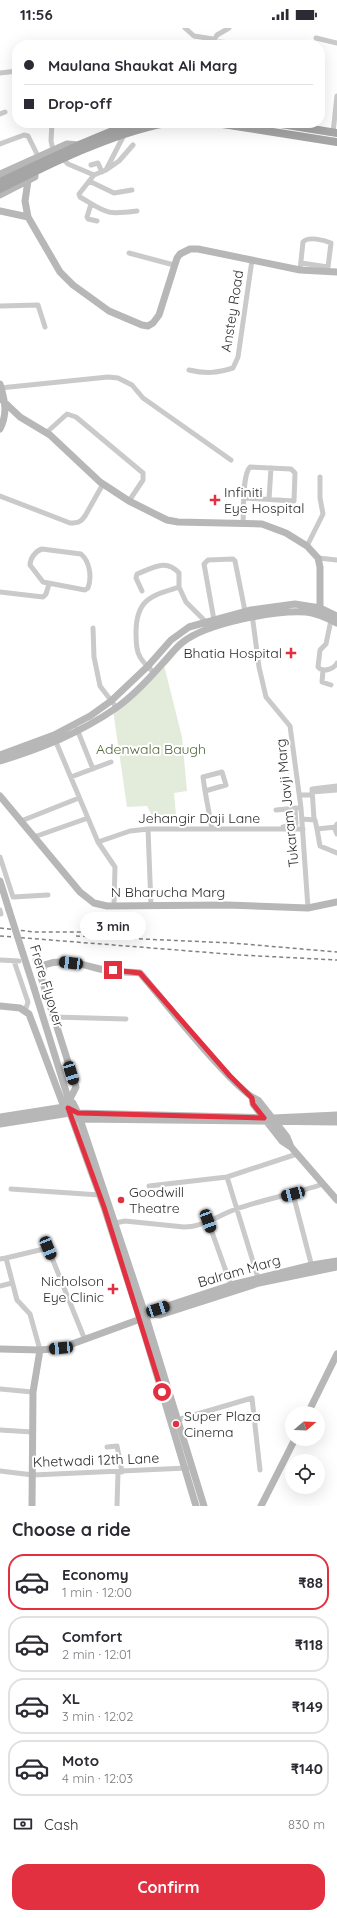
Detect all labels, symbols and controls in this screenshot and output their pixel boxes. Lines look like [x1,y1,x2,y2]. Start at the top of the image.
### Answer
text: 11:56 [20,5,53,24]
text: Maulana Shaukat Ali Marg [48,56,237,75]
text: Drop-off [48,94,112,113]
street label: Anstey Road [217,269,247,353]
place label: Infiniti Eye Hospital [224,483,304,517]
marker: Infiniti Eye Hospital [209,494,221,506]
place label: Bhatia Hospital [183,644,282,662]
marker: Bhatia Hospital [285,647,297,659]
street label: Tukaram Javji Marg [271,738,303,868]
park label: Adenwala Baugh [96,740,206,758]
street label: Jehangir Daji Lane [138,809,260,827]
street label: N Bharucha Marg [111,883,225,901]
callout: 3 min [80,912,146,940]
text: 3 min [96,918,130,934]
street label: Frere Flyover [26,943,68,1030]
car [58,956,84,970]
route end [104,961,122,979]
car [62,1060,80,1086]
place label: Goodwill Theatre [129,1183,184,1217]
car [280,1185,306,1203]
marker: Goodwill Theatre [116,1195,126,1205]
car [198,1208,218,1234]
car [38,1235,58,1261]
street label: Balram Marg [196,1251,282,1291]
place label: Nicholson Eye Clinic [41,1272,104,1306]
marker: Nicholson Eye Clinic [107,1283,119,1295]
car [145,1300,171,1318]
car [49,1341,73,1355]
route start [153,1383,171,1401]
north arrow [285,1406,325,1446]
map controls [285,1406,325,1494]
place label: Super Plaza Cinema [184,1407,261,1441]
marker: Super Plaza Cinema [171,1419,181,1429]
street label: Khetwadi 12th Lane [33,1449,160,1471]
button: locate [285,1454,325,1494]
text: Choose a ride [12,1518,131,1541]
icon: car [14,1564,50,1600]
text: Economy [62,1565,129,1584]
text: ₹88 [298,1573,323,1592]
text: 1 min · 12:00 [62,1584,132,1600]
icon: car [14,1626,50,1662]
text: Comfort [62,1627,123,1646]
text: ₹118 [295,1635,323,1654]
text: 2 min · 12:01 [62,1646,132,1662]
icon: car [14,1688,50,1724]
text: XL [62,1689,80,1708]
text: ₹149 [292,1697,323,1716]
text: 3 min · 12:02 [62,1708,134,1724]
icon: car [14,1750,50,1786]
text: Moto [62,1751,99,1770]
text: ₹140 [291,1759,323,1778]
text: 4 min · 12:03 [62,1770,133,1786]
icon: cash [12,1813,34,1835]
text: Cash [44,1815,78,1834]
text: 830 m [288,1816,325,1832]
button: Confirm [12,1864,325,1910]

